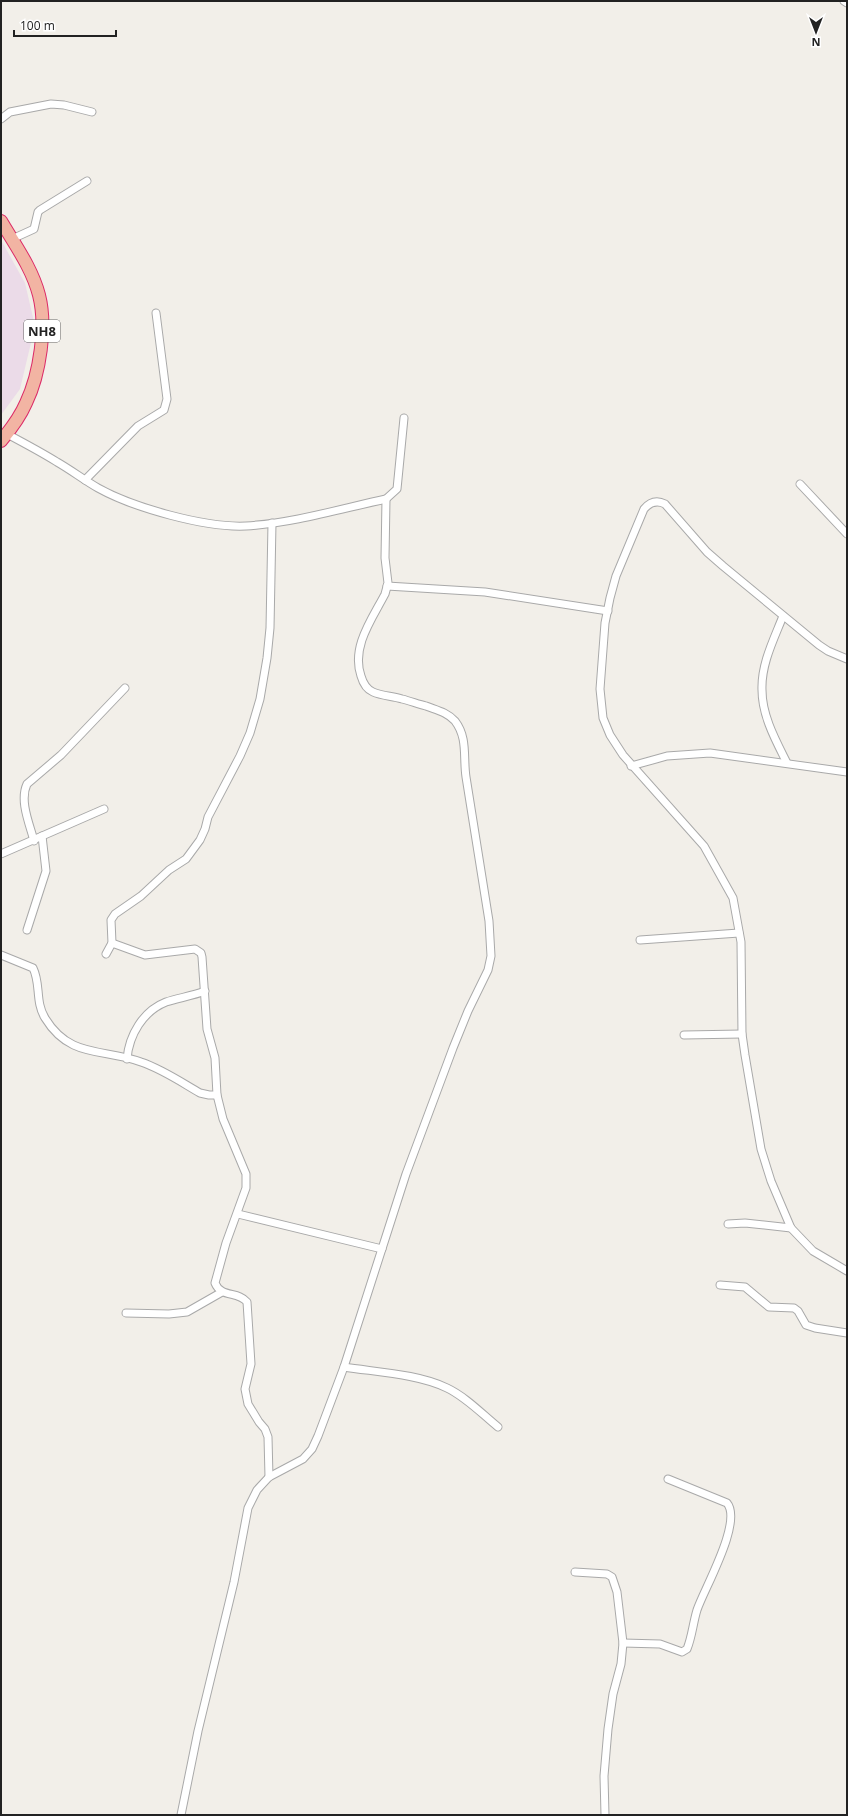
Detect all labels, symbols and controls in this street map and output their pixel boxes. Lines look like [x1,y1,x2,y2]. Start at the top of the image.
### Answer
scale bar [14,12,116,38]
north arrow [796,12,836,52]
text: 100 m [20,17,55,34]
text: N [812,35,820,50]
road number: NH8 [24,320,60,342]

